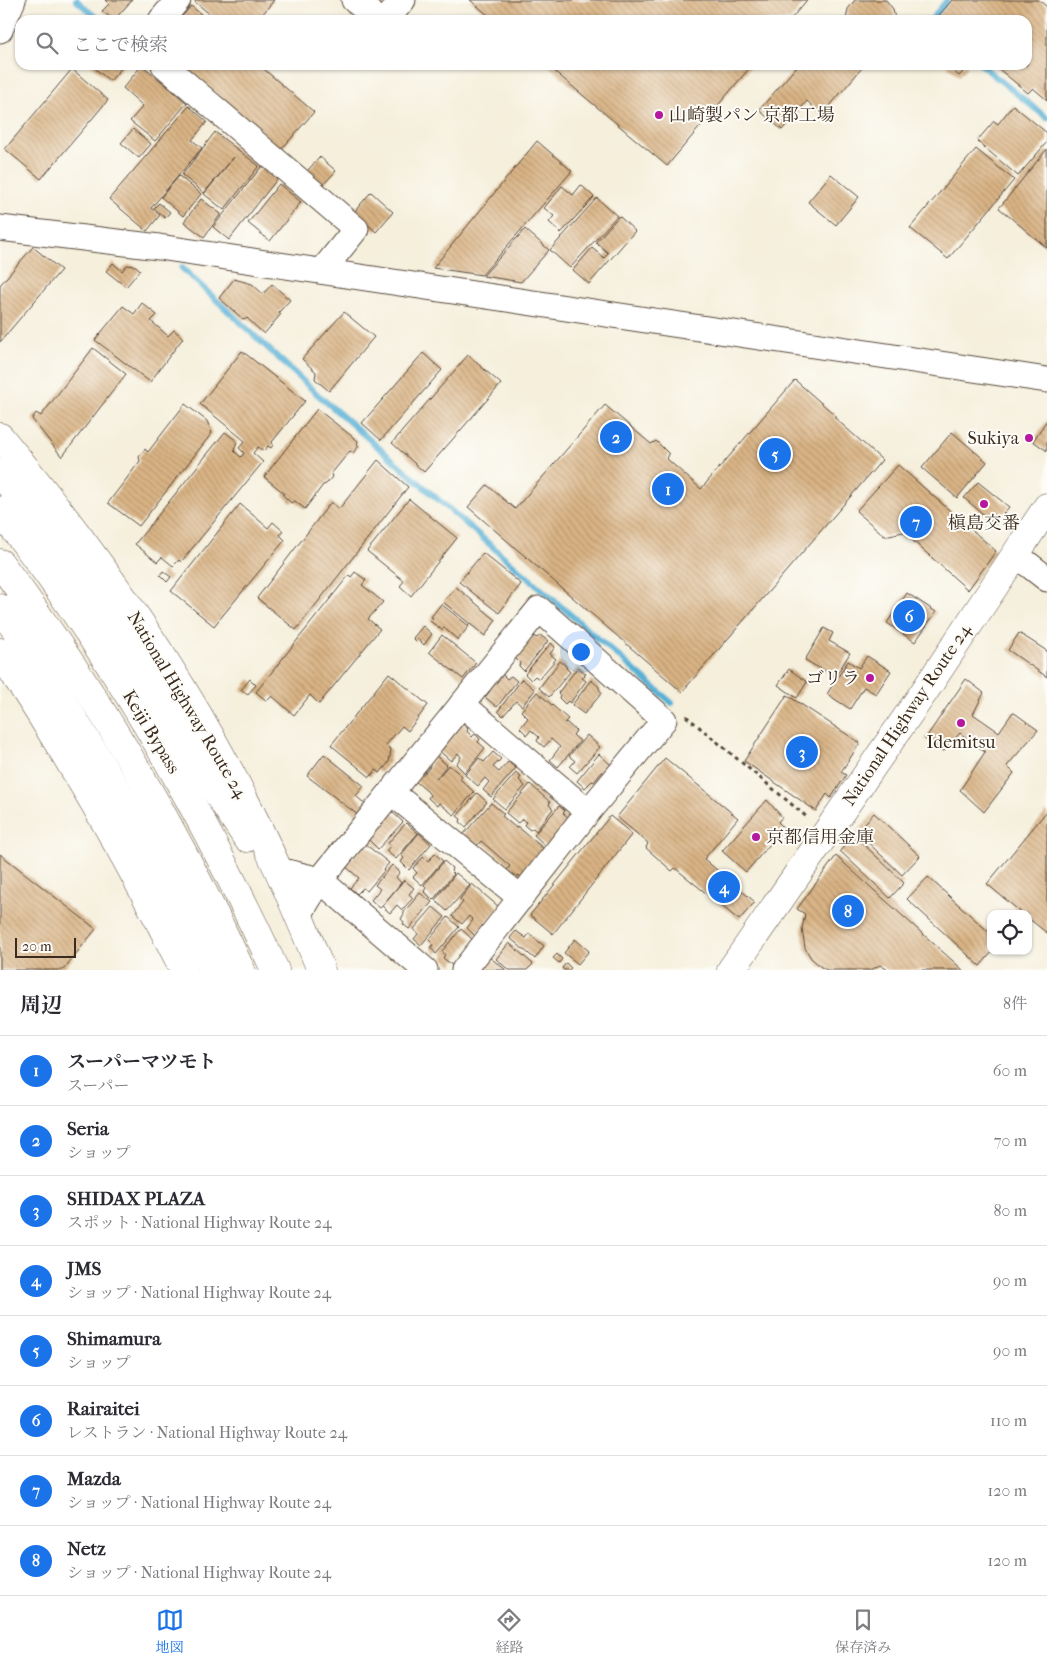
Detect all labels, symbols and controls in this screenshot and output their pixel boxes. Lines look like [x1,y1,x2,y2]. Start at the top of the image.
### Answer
search box [15,15,1032,70]
icon: search [33,29,61,57]
text: ここで検索 [73,34,168,56]
place label: 山崎製パン 京都工場 [669,105,835,126]
marker: 山崎製パン 京都工場 [653,109,665,121]
pin: 2 [600,418,632,456]
place label: Sukiya [968,428,1020,449]
marker: Sukiya [1023,432,1035,444]
pin: 5 [759,435,791,473]
pin: 1 [652,470,684,508]
marker: 槇島交番 [978,498,990,510]
pin: 7 [900,503,932,541]
place label: 槇島交番 [948,513,1020,534]
pin: 6 [893,597,925,635]
street label: National Highway Route 24 [123,608,251,803]
street label: National Highway Route 24 [838,620,976,810]
your location [568,639,594,665]
place label: ゴリラ [806,668,860,689]
marker: ゴリラ [864,672,876,684]
street label: Keiji Bypass [118,687,184,778]
marker: Idemitsu [955,717,967,729]
place label: Idemitsu [927,732,995,753]
pin: 3 [786,733,818,771]
place label: 京都信用金庫 [766,827,874,848]
marker: 京都信用金庫 [750,831,762,843]
pin: 4 [708,868,740,906]
pin: 8 [832,892,864,930]
map controls [987,910,1032,955]
button: locate [987,910,1032,955]
scale bar [15,935,76,958]
text: 20 m [22,938,52,955]
text: 周辺 [20,993,62,1017]
text: 8件 [1003,994,1027,1013]
text: スーパーマツモト [67,1051,217,1073]
text: 1 [33,1061,39,1080]
text: 60 m [993,1061,1027,1080]
text: スーパー [67,1076,129,1095]
text: Seria [67,1118,109,1140]
text: 2 [32,1131,40,1150]
text: 70 m [994,1131,1027,1150]
text: ショップ [67,1143,131,1162]
text: SHIDAX PLAZA [67,1188,205,1210]
text: 3 [33,1201,39,1220]
text: 80 m [993,1201,1027,1220]
text: スポット · National Highway Route 24 [67,1213,332,1232]
text: JMS [67,1258,101,1280]
text: 4 [31,1271,41,1290]
text: 90 m [993,1271,1027,1290]
text: ショップ · National Highway Route 24 [67,1283,331,1302]
text: Shimamura [67,1328,161,1350]
text: 5 [33,1341,39,1360]
text: 90 m [993,1341,1027,1360]
text: ショップ [67,1353,131,1372]
text: Rairaitei [67,1398,140,1420]
text: 6 [32,1411,40,1430]
text: 110 m [990,1411,1027,1430]
text: レストラン · National Highway Route 24 [67,1423,347,1442]
text: Mazda [67,1468,121,1490]
text: 7 [32,1481,40,1500]
text: 120 m [988,1481,1027,1500]
text: ショップ · National Highway Route 24 [67,1493,331,1512]
text: Netz [67,1538,106,1560]
text: 8 [32,1551,40,1570]
text: 120 m [988,1551,1027,1570]
text: ショップ · National Highway Route 24 [67,1563,331,1582]
tab: 地図 [156,1606,184,1656]
tab: 経路 [495,1606,523,1656]
tab: 保存済み [835,1606,891,1656]

